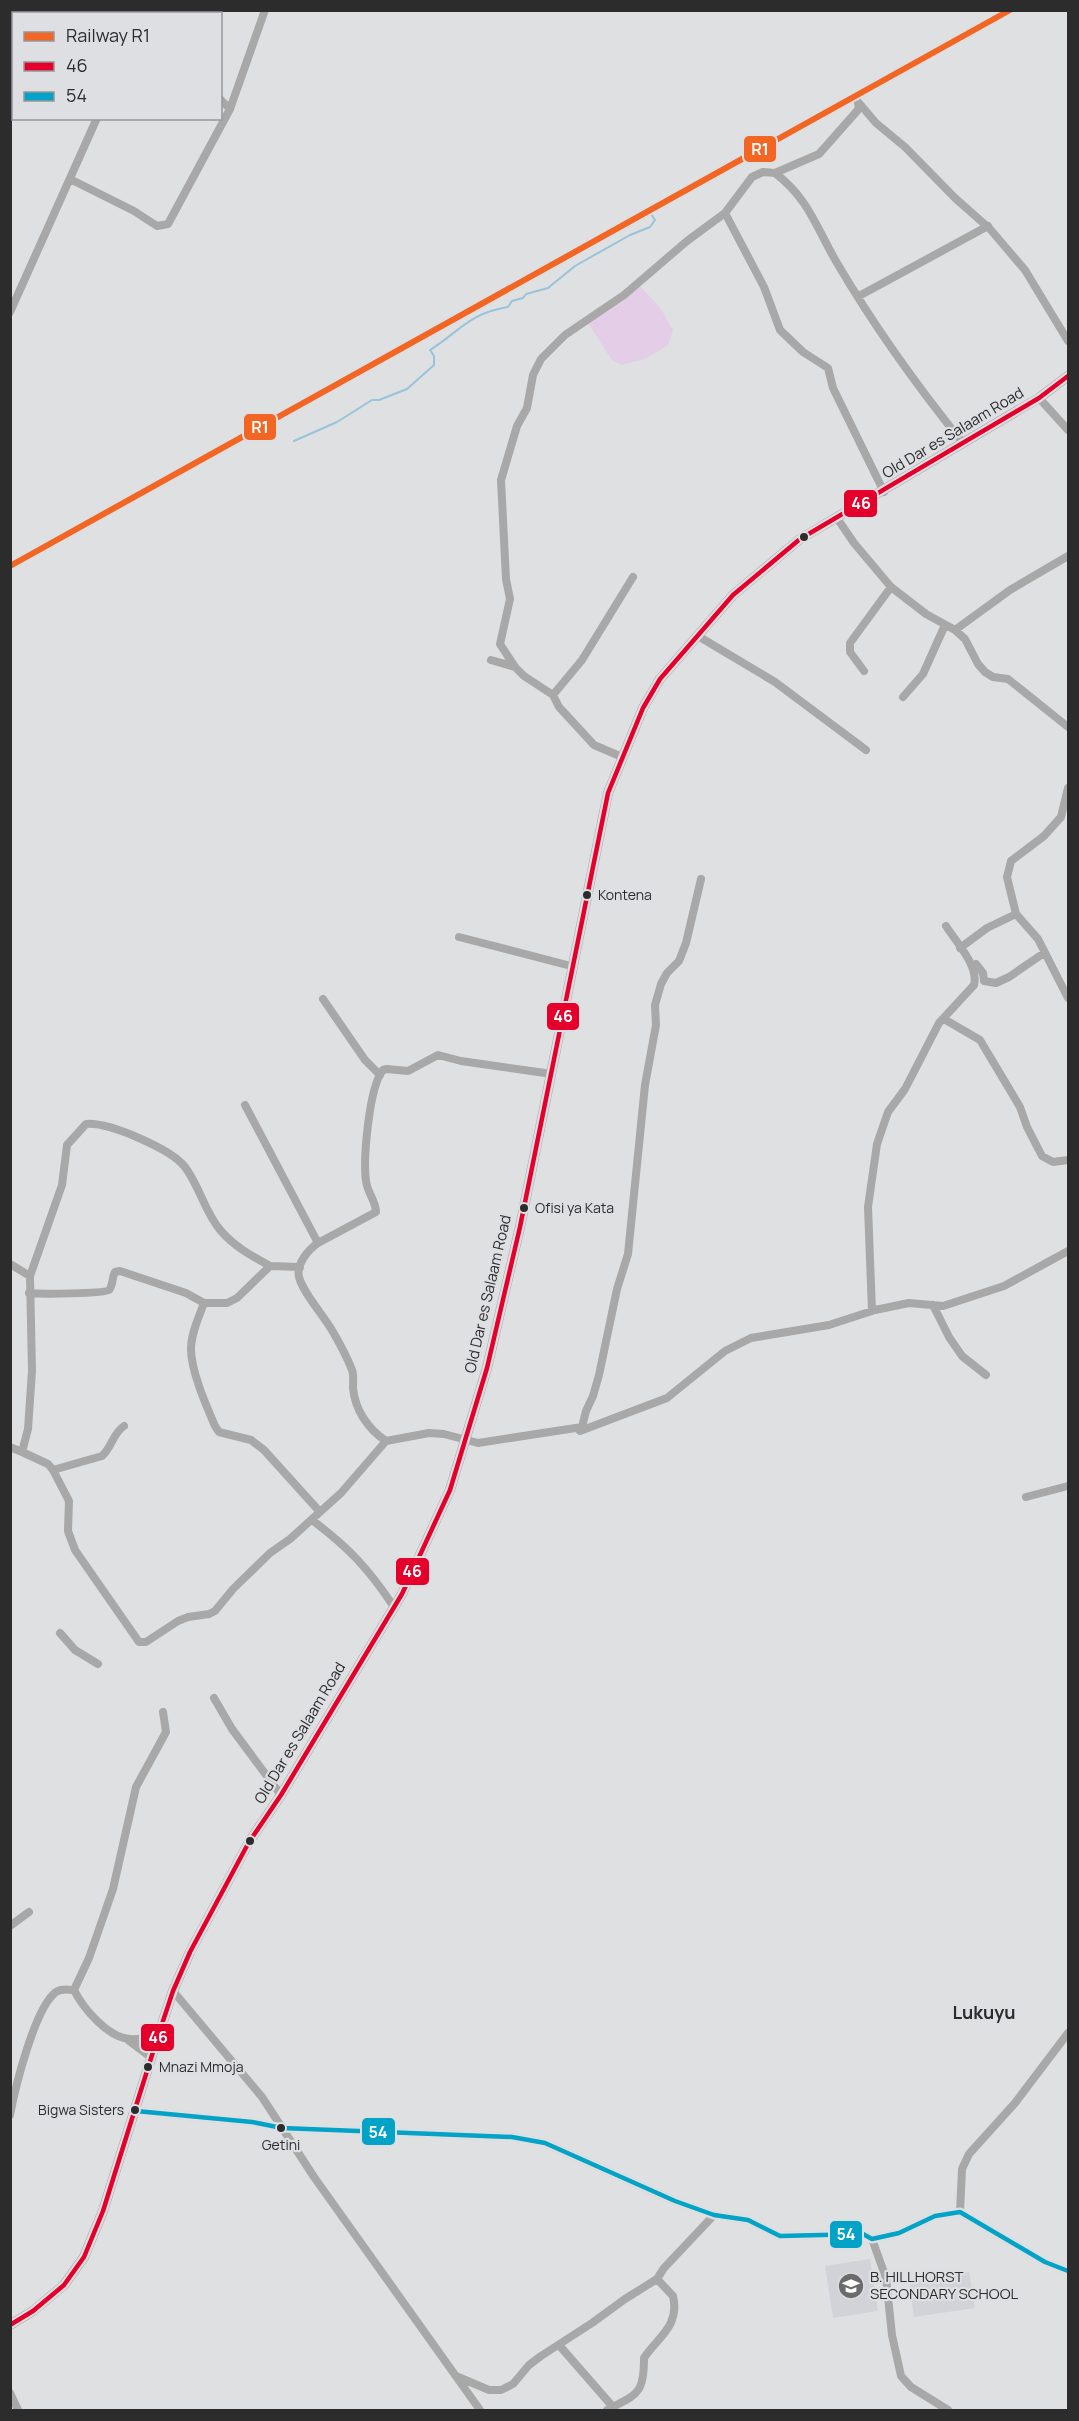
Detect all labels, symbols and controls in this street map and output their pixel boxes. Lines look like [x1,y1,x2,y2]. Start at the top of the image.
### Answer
legend [12,12,222,120]
text: Railway R1 [66,23,150,47]
text: 46 [66,53,88,77]
text: 54 [66,83,87,107]
line badge: R1 [743,135,777,163]
text: R1 [751,138,769,160]
street label: Old Dar es Salaam Road [878,382,1027,483]
line badge: R1 [243,413,277,441]
text: R1 [251,416,269,438]
line badge: 46 [843,489,878,518]
text: 46 [851,492,871,514]
unlabelled marker [798,531,810,543]
place label: Kontena [598,885,652,904]
marker: Kontena [581,889,593,901]
line badge: 46 [546,1002,580,1031]
text: 46 [553,1005,573,1027]
place label: Ofisi ya Kata [535,1198,614,1217]
marker: Ofisi ya Kata [518,1202,530,1214]
street label: Old Dar es Salaam Road [459,1213,516,1375]
line badge: 46 [395,1557,430,1586]
text: 46 [402,1560,422,1582]
street label: Old Dar es Salaam Road [249,1658,350,1807]
unlabelled marker [244,1835,256,1847]
district label: Lukuyu [952,2000,1016,2024]
line badge: 46 [140,2023,175,2052]
text: 46 [148,2026,168,2048]
place label: Mnazi Mmoja [159,2057,244,2076]
marker: Mnazi Mmoja [142,2061,154,2073]
place label: Bigwa Sisters [38,2100,124,2119]
marker: Bigwa Sisters [129,2104,141,2116]
line badge: 54 [361,2117,396,2146]
text: 54 [368,2121,388,2143]
marker: Getini [275,2122,287,2134]
place label: Getini [262,2135,300,2154]
line badge: 54 [829,2220,863,2249]
text: 54 [836,2223,856,2245]
place label: B. HILLHORST SECONDARY SCHOOL [870,2266,1019,2304]
school or university icon: B. HILLHORST SECONDARY SCHOOL [836,2271,866,2301]

